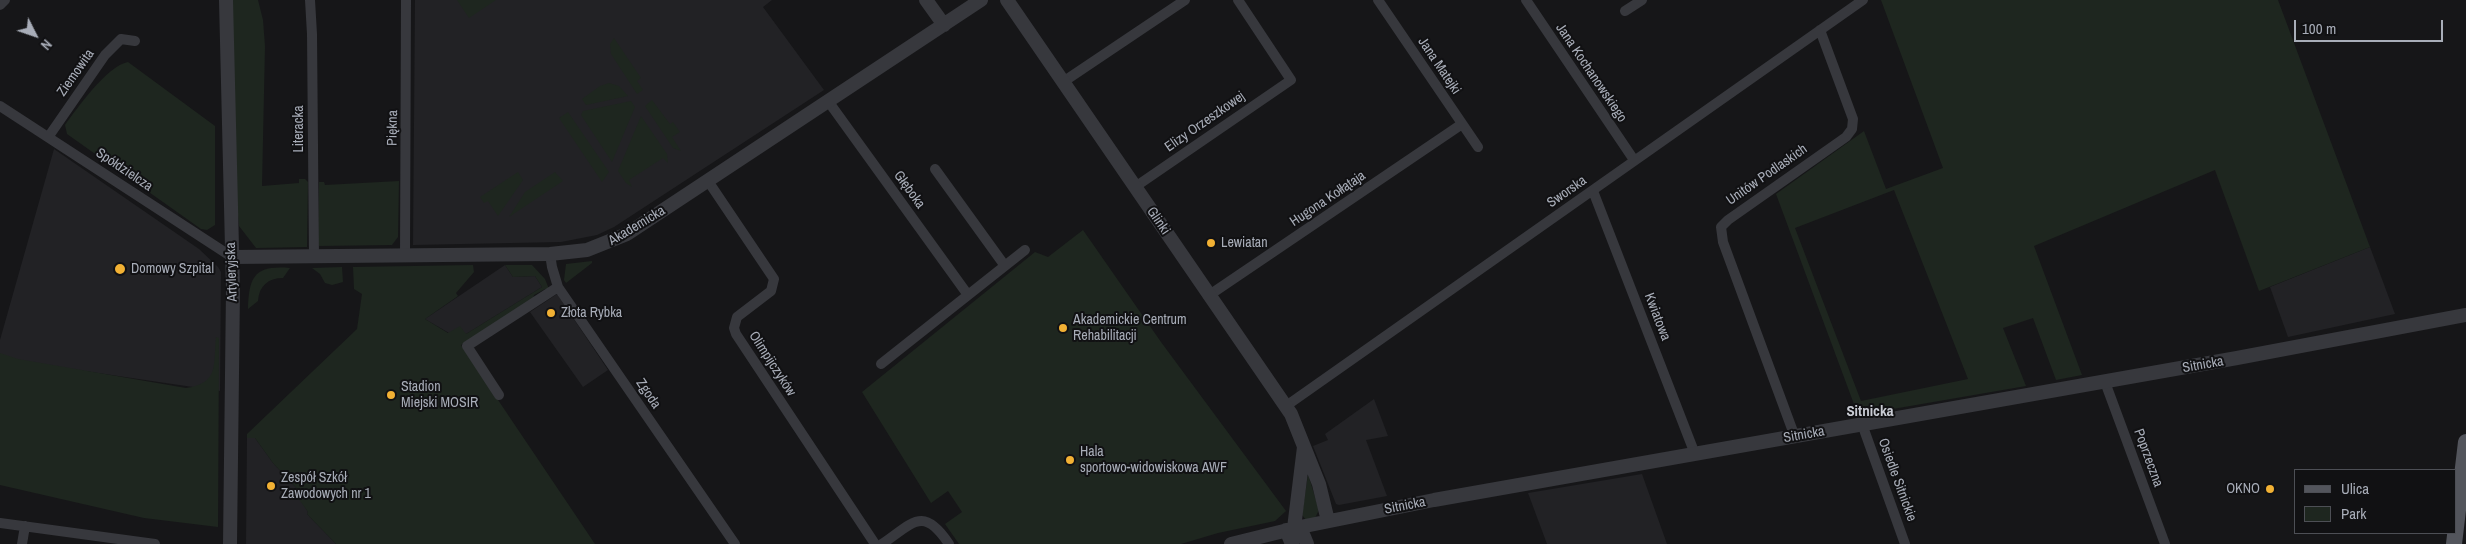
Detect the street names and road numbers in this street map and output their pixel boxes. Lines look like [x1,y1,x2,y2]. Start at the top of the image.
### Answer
street label: Jana Kochanowskiego [1552,20,1630,126]
street label: Jana Matejki [1414,34,1464,98]
street label: Ziemowita [54,46,98,100]
street label: Elizy Orzeszkowej [1162,88,1248,156]
street label: Literacka [291,105,307,153]
street label: Piękna [384,110,402,146]
street label: Unitów Podlaskich [1723,141,1811,209]
street label: Spółdzielcza [92,145,156,195]
street label: Głęboka [890,168,928,212]
street label: Hugona Kołłątaja [1287,168,1369,230]
street label: Sworska [1544,172,1590,212]
street label: Akademicka [606,203,668,249]
street label: Glinki [1143,204,1173,238]
street label: Artyleryjska [223,242,241,302]
street label: Kwiatowa [1640,291,1674,343]
street label: Olimpijczyków [745,328,799,400]
street label: Sitnicka [2181,353,2225,377]
street label: Zgoda [632,376,664,412]
street label: Sitnicka [1782,423,1826,447]
street label: Poprzeczna [2130,427,2166,489]
street label: Osiedle Sitnickie [1874,436,1920,524]
street label: Sitnicka [1383,494,1427,518]

